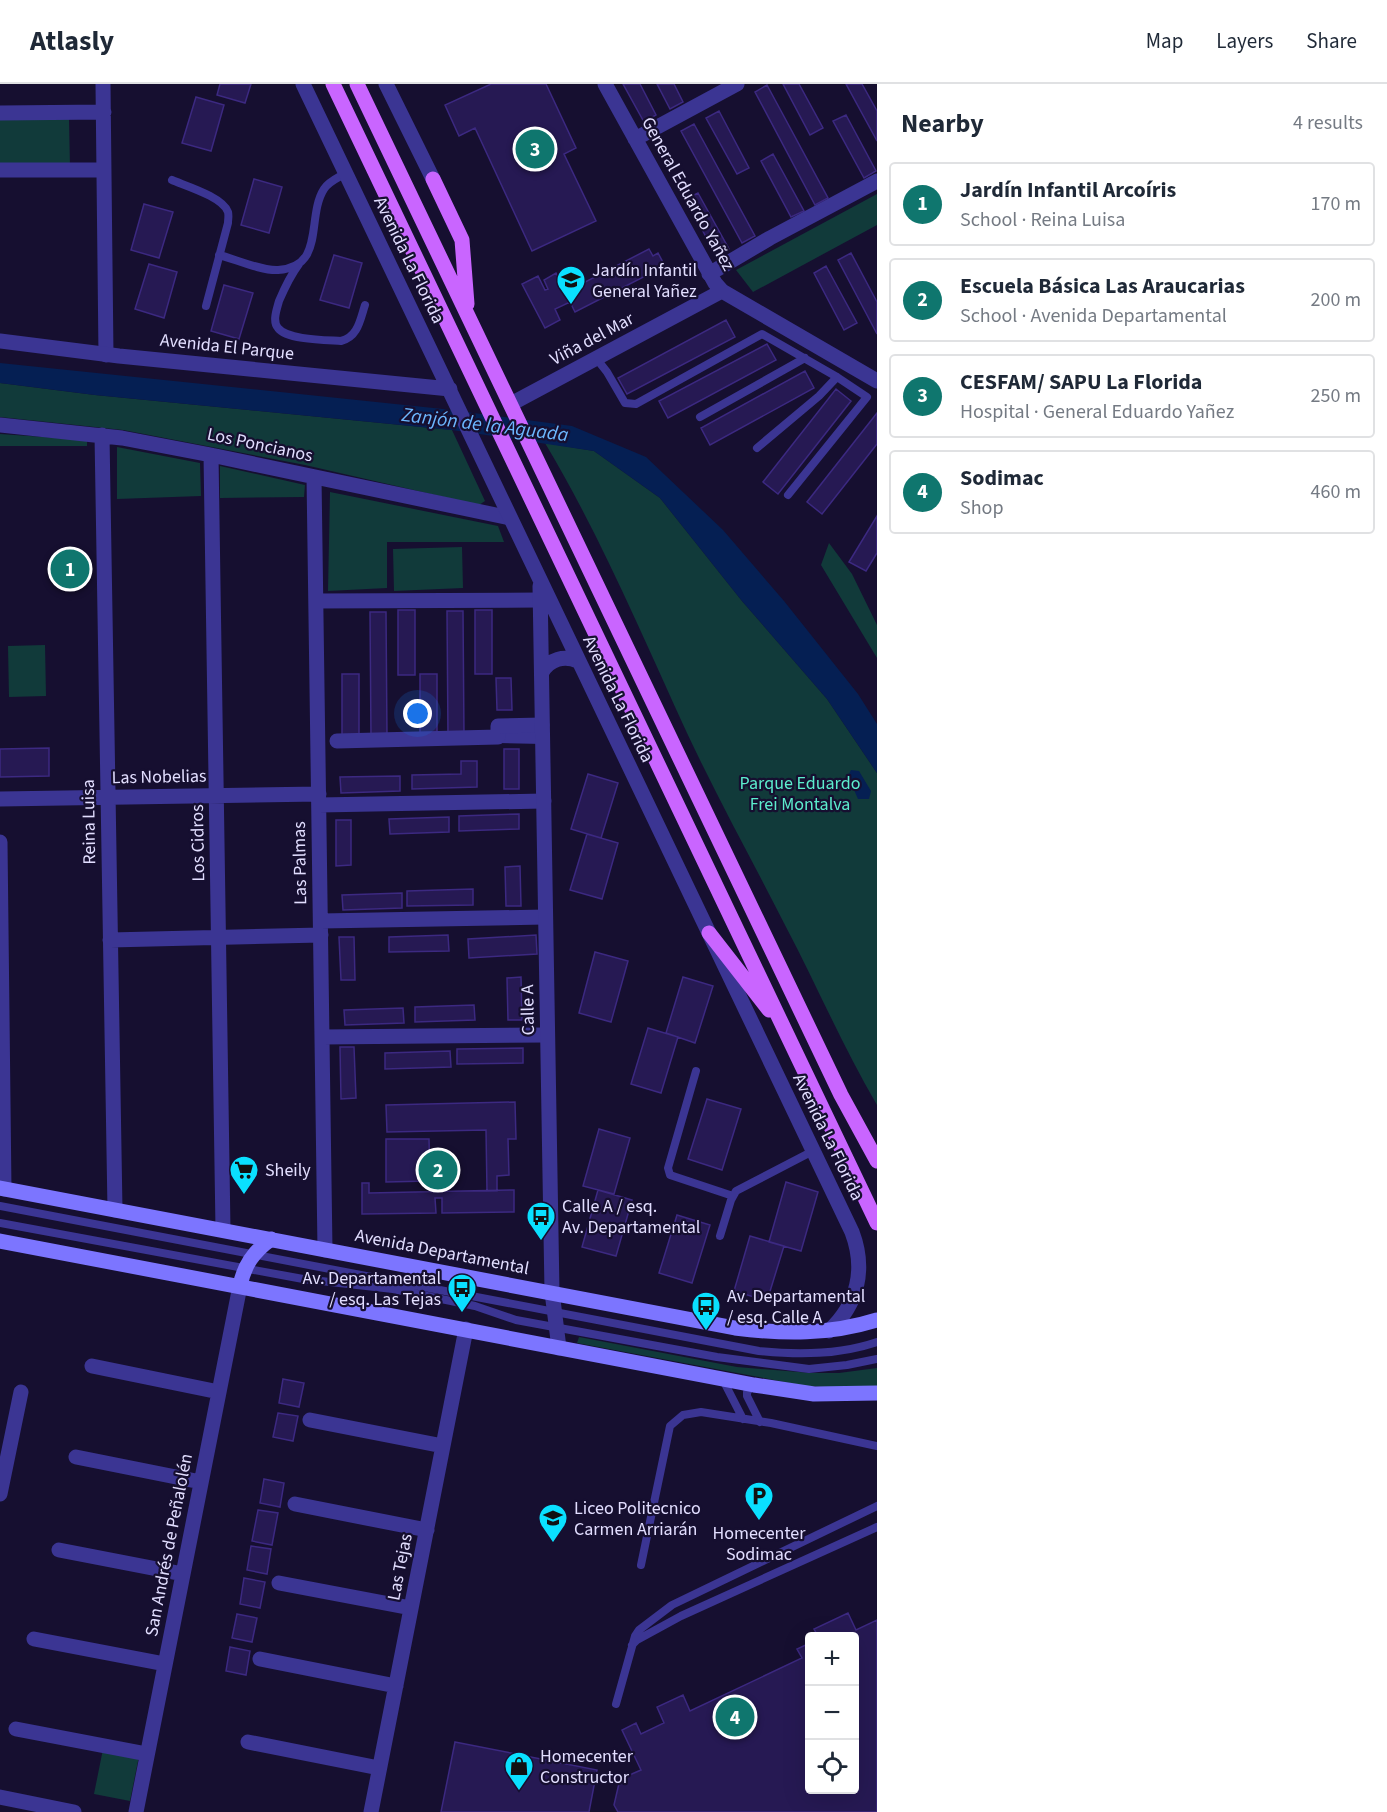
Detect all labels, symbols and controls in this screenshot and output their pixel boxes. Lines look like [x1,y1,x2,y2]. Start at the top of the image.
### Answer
text: Atlasly [30,21,114,61]
text: Map [1146,26,1183,56]
text: Layers [1216,26,1273,56]
text: Share [1306,26,1357,56]
text: Nearby [901,105,984,142]
text: 4 results [1293,109,1363,137]
street label: General Eduardo Yañez [635,113,741,276]
pin: 3 [516,126,554,172]
text: Jardín Infantil Arcoíris [960,174,1176,206]
text: 1 [917,190,928,218]
text: 170 m [1311,190,1361,218]
street label: Avenida La Florida [367,192,451,328]
text: School · Reina Luisa [960,206,1125,234]
place label: Jardín Infantil General Yañez [592,258,697,304]
school or university icon: Jardín Infantil General Yañez [555,264,587,306]
text: Escuela Básica Las Araucarias [960,270,1245,302]
text: 2 [917,286,928,314]
text: 200 m [1311,286,1361,314]
text: School · Avenida Departamental [960,302,1227,330]
street label: Viña del Mar [546,306,639,372]
street label: Avenida El Parque [159,328,295,366]
text: CESFAM/ SAPU La Florida [960,366,1202,398]
text: 3 [917,382,928,410]
text: 250 m [1311,382,1361,410]
text: Hospital · General Eduardo Yañez [960,398,1234,426]
water label: Zanjón de la Aguada [399,401,570,449]
street label: Los Poncianos [205,422,315,468]
text: Sodimac [960,462,1044,494]
text: 4 [917,478,928,506]
text: 460 m [1311,478,1361,506]
text: Shop [960,494,1004,522]
pin: 1 [50,546,90,592]
street label: Avenida La Florida [576,631,660,767]
your location [403,699,432,728]
street label: Las Nobelias [111,764,207,790]
park label: Parque Eduardo Frei Montalva [740,771,860,817]
street label: Reina Luisa [76,779,102,865]
street label: Los Cidros [185,804,211,882]
street label: Las Palmas [287,821,313,905]
street label: Calle A [515,984,541,1036]
street label: Avenida La Florida [786,1069,870,1205]
pin: 2 [418,1148,458,1192]
supermarket icon: Sheily [228,1154,260,1196]
place label: Sheily [265,1158,311,1183]
place label: Calle A / esq. Av. Departamental [562,1194,700,1240]
bus stop icon: Calle A / esq. Av. Departamental [525,1200,557,1242]
street label: Avenida Departamental [353,1223,531,1281]
place label: Av. Departamental / esq. Las Tejas [303,1266,441,1312]
bus stop icon: Av. Departamental / esq. Las Tejas [446,1272,478,1314]
place label: Av. Departamental / esq. Calle A [727,1284,865,1330]
bus stop icon: Av. Departamental / esq. Calle A [690,1290,722,1332]
street label: San Andrés de Peñalolén [139,1451,199,1639]
parking icon: Homecenter Sodimac [743,1480,775,1522]
place label: Liceo Politecnico Carmen Arriarán [574,1496,701,1542]
school or university icon: Liceo Politecnico Carmen Arriarán [537,1502,569,1544]
place label: Homecenter Sodimac [713,1521,806,1567]
street label: Las Tejas [381,1532,419,1602]
map controls [805,1632,859,1794]
button: + [805,1632,859,1686]
button: − [805,1686,859,1740]
pin: 4 [716,1694,754,1740]
button: locate [805,1740,859,1794]
place label: Homecenter Constructor [540,1744,634,1790]
shop icon: Homecenter Constructor [503,1750,535,1792]

